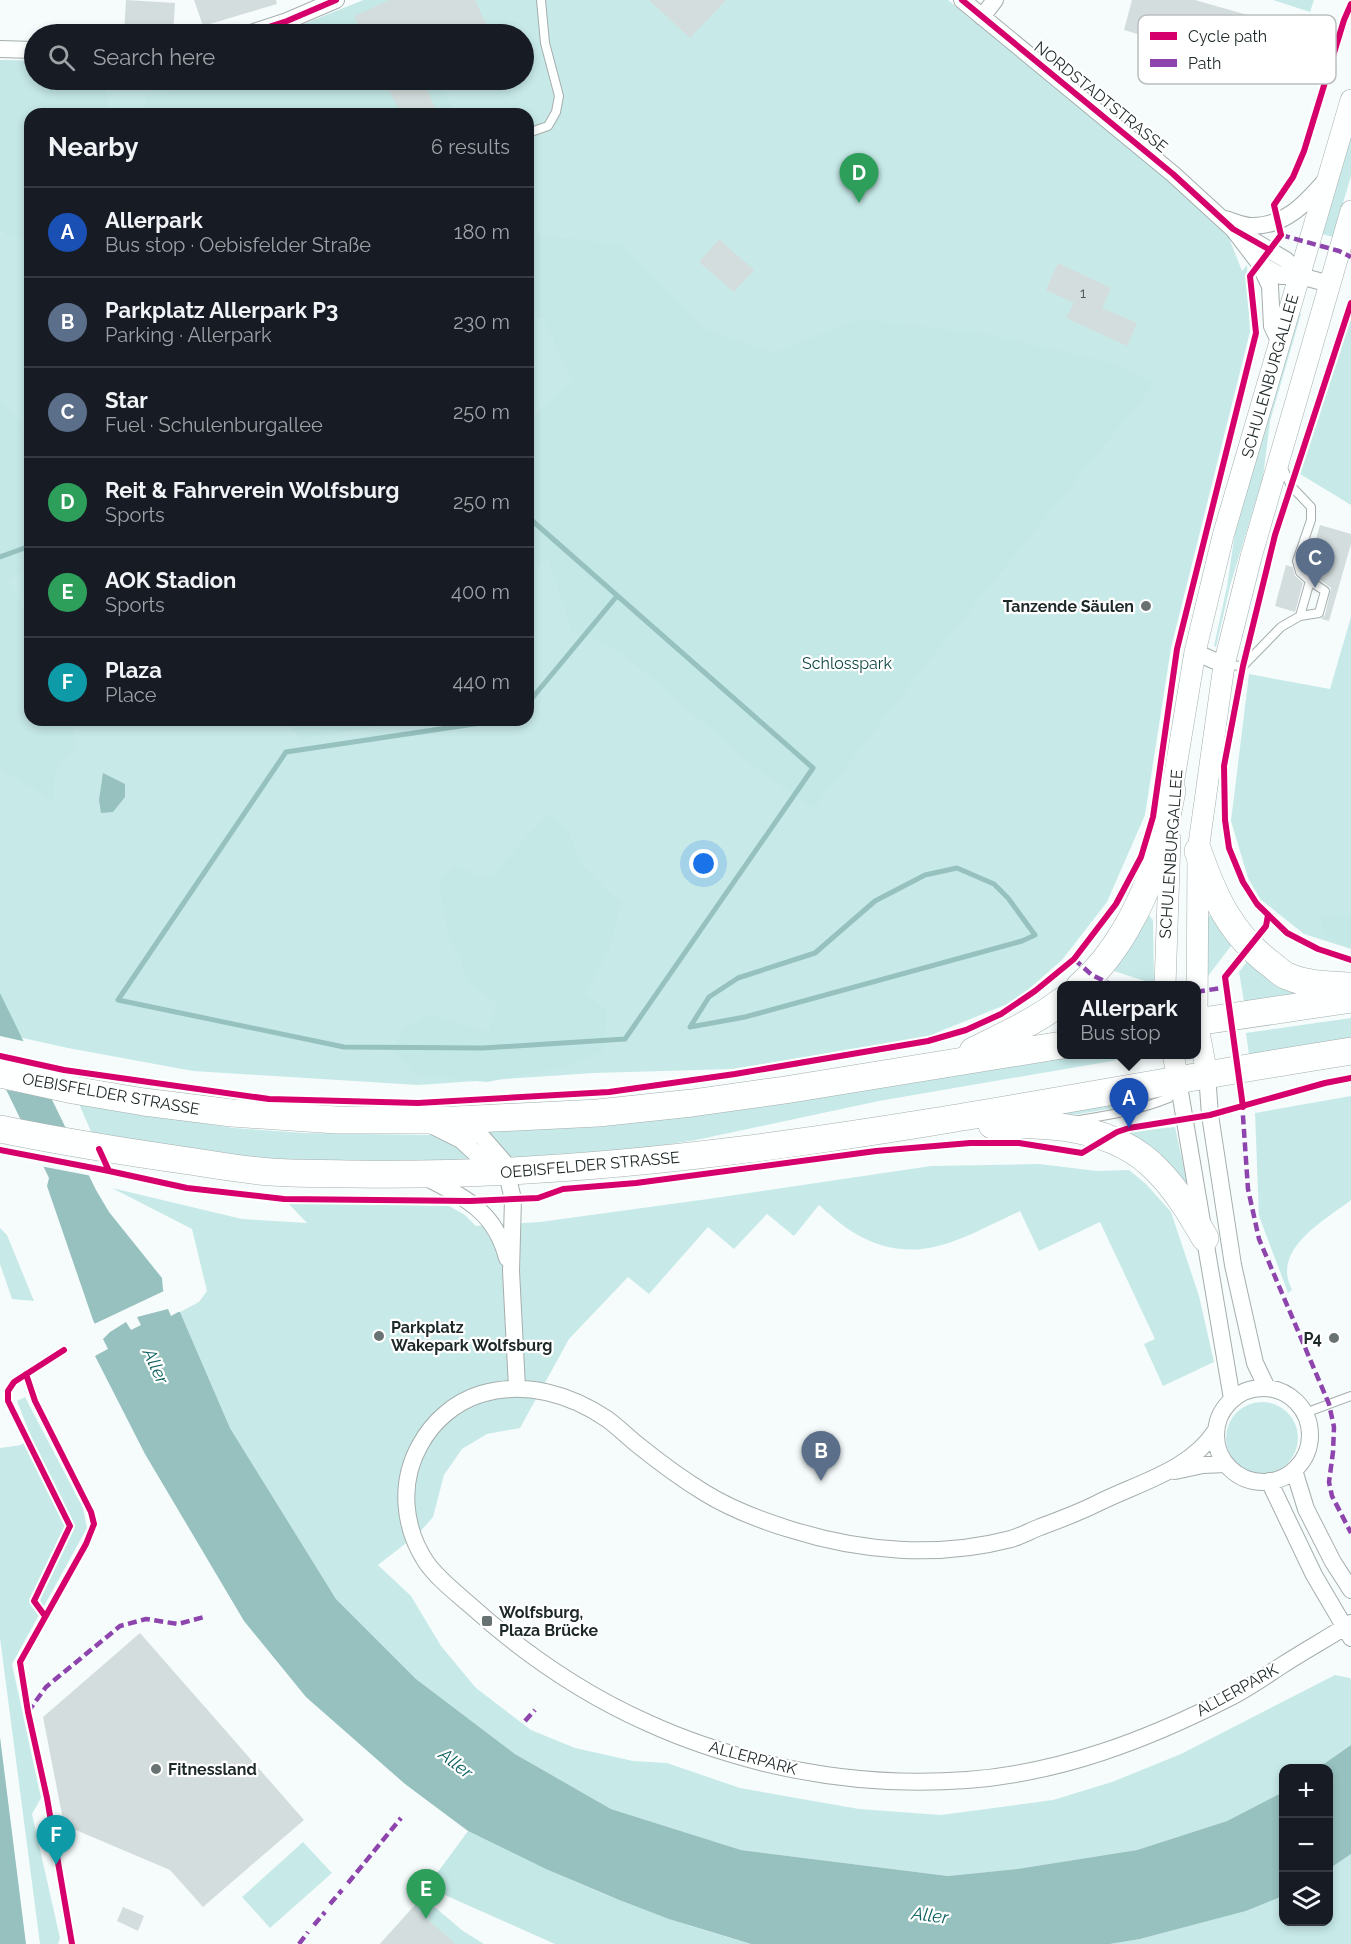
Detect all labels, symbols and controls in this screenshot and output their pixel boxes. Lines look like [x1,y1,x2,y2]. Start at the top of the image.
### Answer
legend [1138,15,1336,84]
search box [24,24,534,90]
text: Cycle path [1188,27,1267,46]
street label: NORDSTADTSTRASSE [1031,37,1172,157]
icon: search [45,41,78,74]
text: Search here [93,44,215,70]
text: Path [1188,54,1221,73]
text: Nearby [48,132,138,162]
text: 6 results [431,135,510,159]
pin: D [840,154,878,203]
text: Allerpark [105,207,203,233]
text: A [61,220,74,244]
text: 180 m [454,220,510,244]
text: Bus stop · Oebisfelder Straße [105,233,371,257]
house number: 1 [1080,285,1086,301]
street label: SCHULENBURGALLEE [1237,292,1303,460]
text: Parkplatz Allerpark P3 [105,297,338,323]
text: B [61,310,74,334]
text: 230 m [453,310,510,334]
text: Parking · Allerpark [105,323,272,347]
text: Star [105,387,148,413]
text: C [61,400,74,424]
text: 250 m [453,400,510,424]
text: Fuel · Schulenburgallee [105,413,323,437]
text: Reit & Fahrverein Wolfsburg [105,477,399,503]
text: D [60,490,75,514]
text: 250 m [453,490,510,514]
text: Sports [105,503,165,527]
pin: C [1296,538,1334,588]
text: AOK Stadion [105,567,236,593]
text: E [61,580,74,604]
text: 400 m [451,580,510,604]
text: Sports [105,593,165,617]
place label: Tanzende Säulen [1003,597,1134,616]
marker: Tanzende Säulen [1139,599,1153,613]
park label: Schlosspark [802,654,892,673]
text: Plaza [105,657,162,683]
text: F [62,670,73,694]
text: 440 m [452,670,510,694]
text: Place [105,683,156,707]
street label: SCHULENBURGALLEE [1156,768,1186,939]
your location [689,849,718,878]
popup [1057,981,1201,1059]
text: Allerpark [1080,995,1178,1021]
text: Bus stop [1080,1021,1161,1045]
street label: OEBISFELDER STRASSE [21,1069,202,1119]
pin: A [1110,1078,1148,1128]
street label: OEBISFELDER STRASSE [500,1148,681,1182]
place label: Parkplatz Wakepark Wolfsburg [391,1318,552,1355]
marker: Parkplatz Wakepark Wolfsburg [372,1329,386,1343]
place label: P4 [1304,1329,1322,1348]
marker: P4 [1327,1331,1341,1345]
water label: Aller [138,1344,174,1388]
pin: B [802,1432,840,1481]
place label: Wolfsburg, Plaza Brücke [499,1603,599,1640]
marker: Wolfsburg, Plaza Brücke [480,1614,494,1628]
street label: ALLERPARK [1193,1659,1282,1720]
street label: ALLERPARK [707,1737,800,1779]
water label: Aller [434,1743,478,1783]
place label: Fitnessland [168,1760,257,1779]
marker: Fitnessland [149,1762,163,1776]
map controls [1279,1764,1333,1926]
button: + [1279,1764,1333,1818]
pin: F [36,1816,76,1865]
button: − [1279,1818,1333,1872]
pin: E [406,1870,446,1919]
button: layers [1279,1872,1333,1926]
water label: Aller [909,1902,950,1928]

